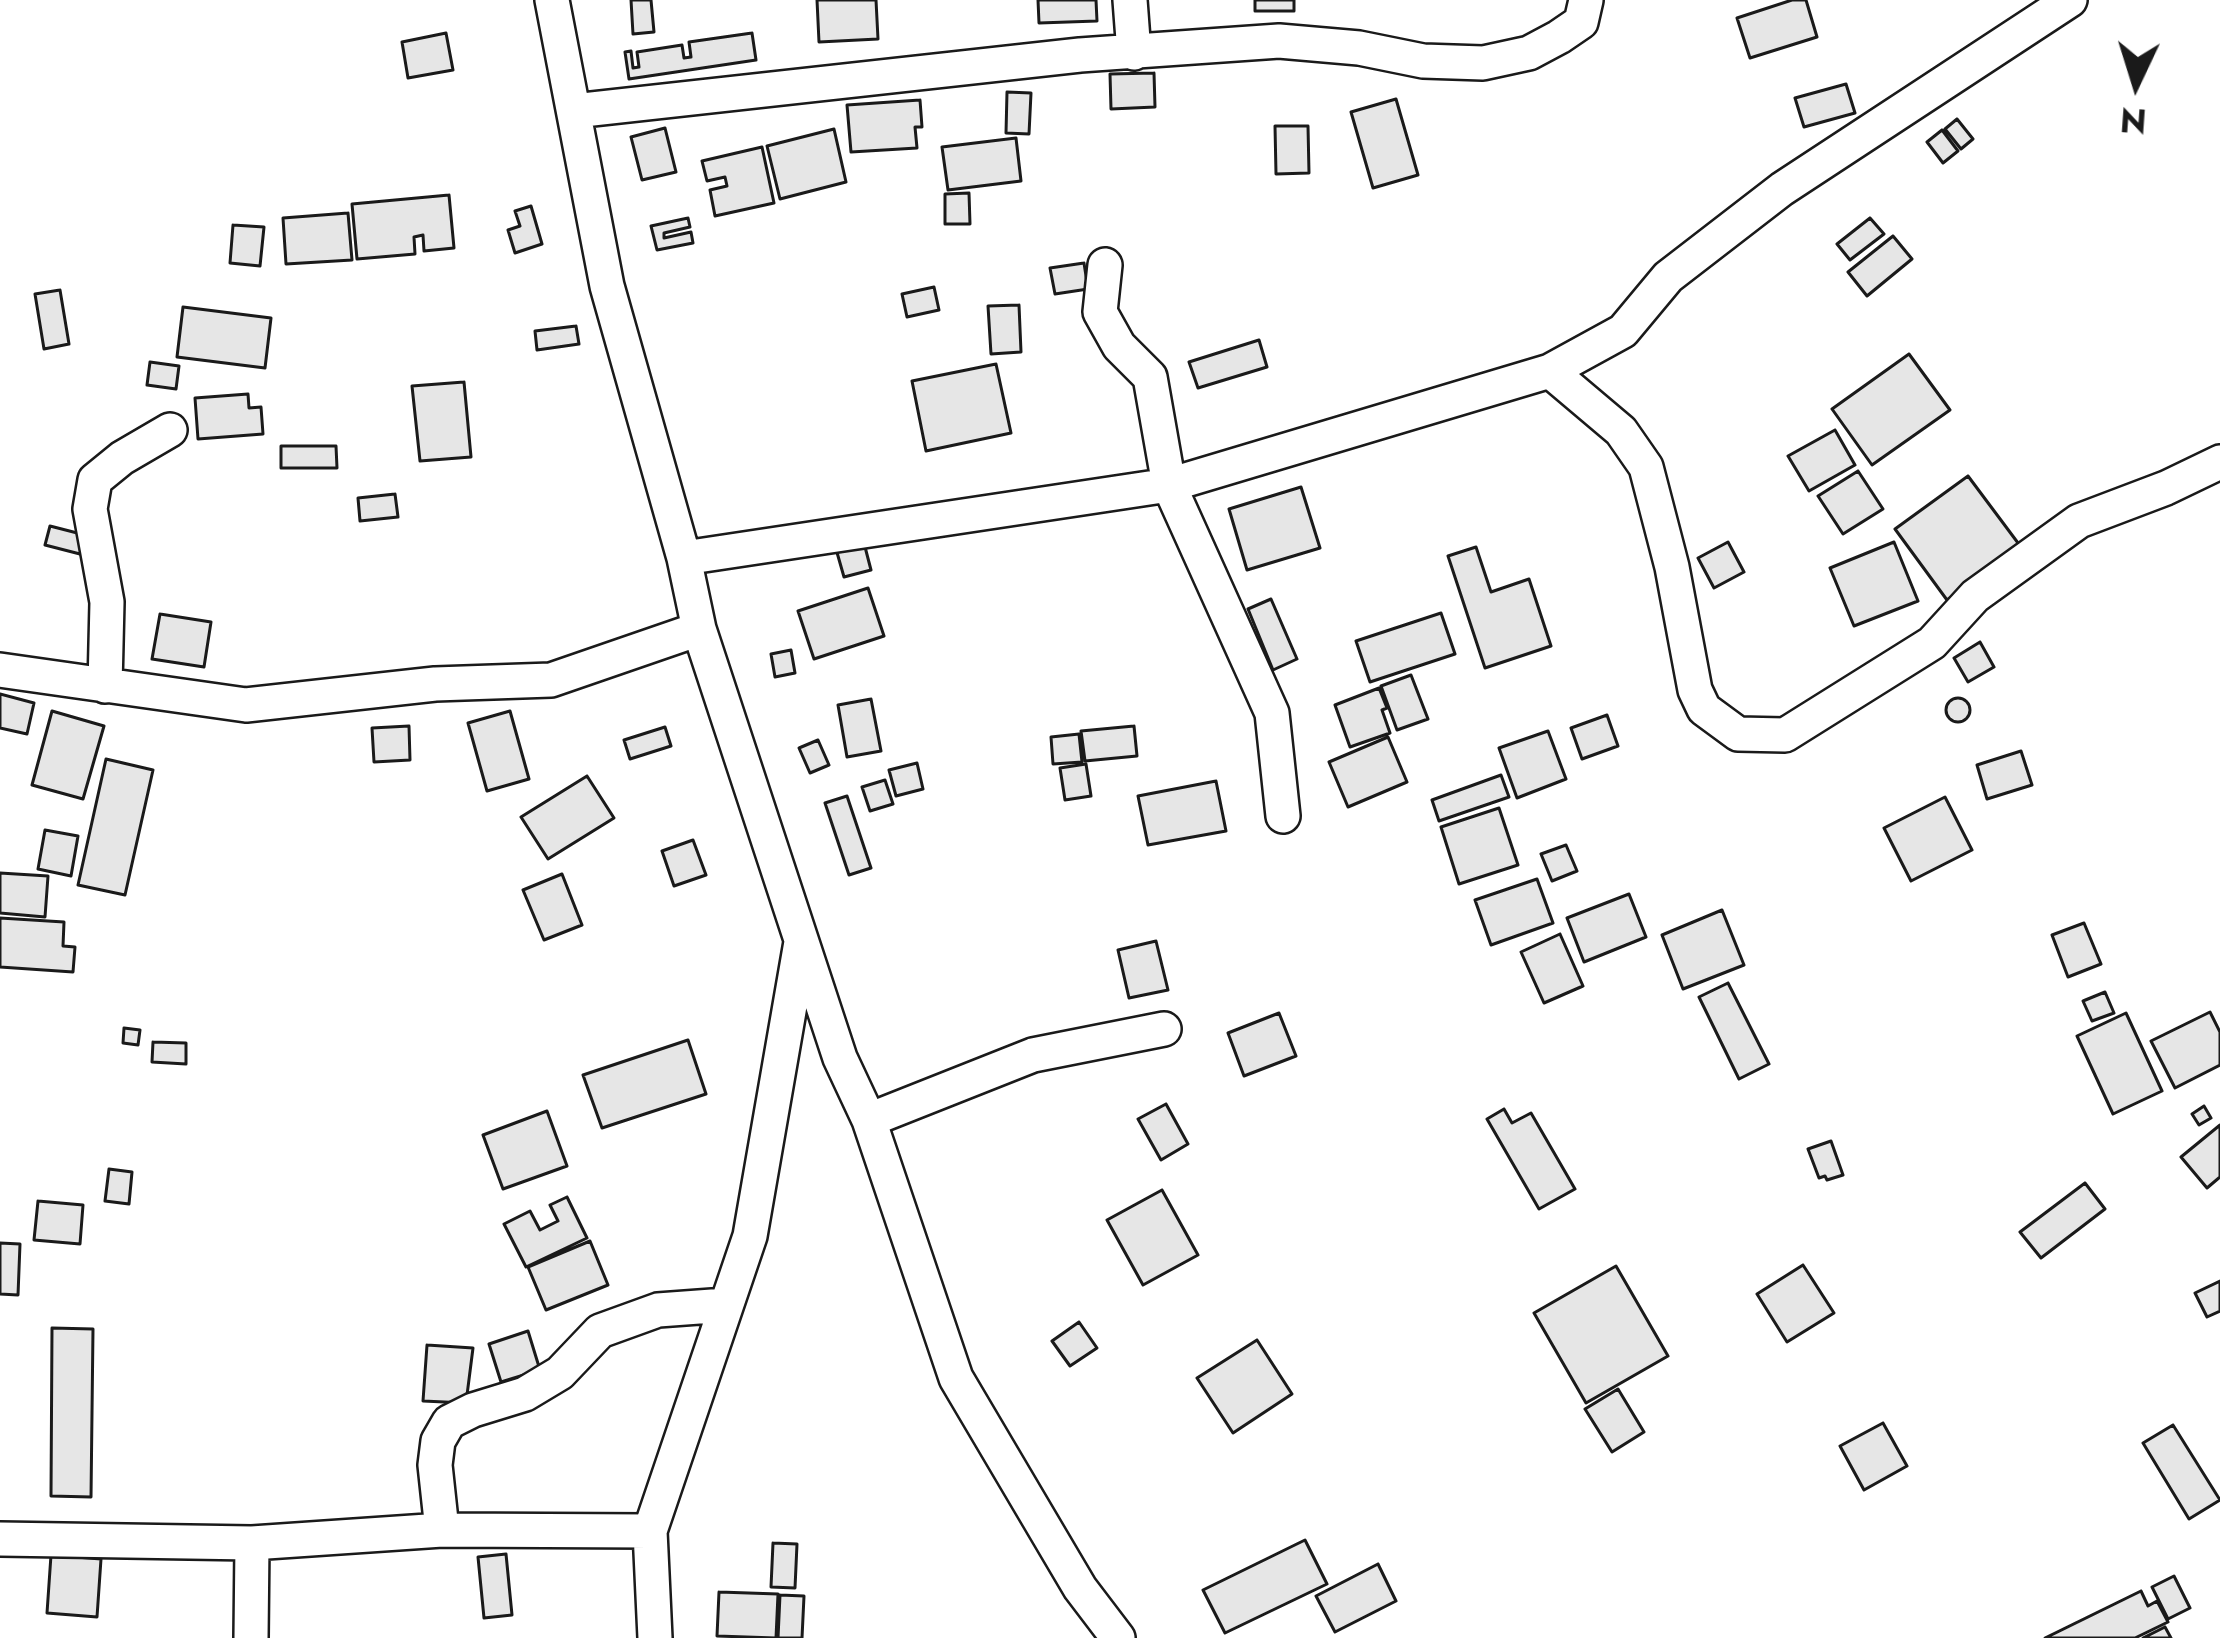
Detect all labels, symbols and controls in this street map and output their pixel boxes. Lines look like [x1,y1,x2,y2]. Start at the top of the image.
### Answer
north arrow [2076,24,2196,144]
text: N [2119,96,2148,145]

